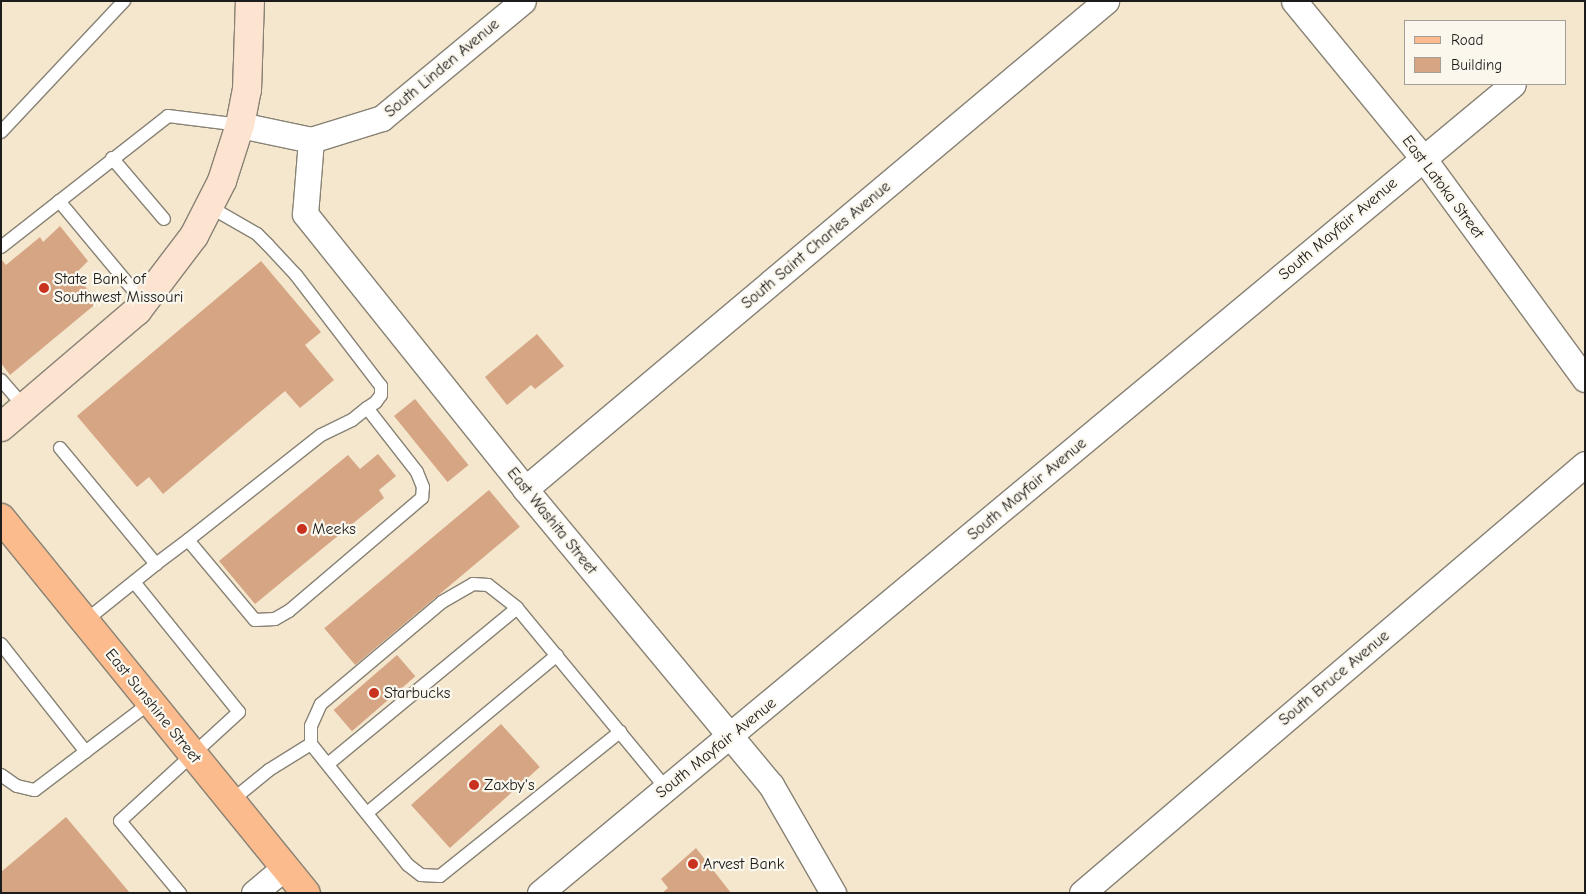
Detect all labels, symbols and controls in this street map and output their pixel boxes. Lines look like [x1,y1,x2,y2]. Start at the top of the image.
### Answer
street label: South Linden Avenue [381,14,503,122]
legend [1404,20,1566,85]
text: Road [1451,31,1483,49]
text: Building [1451,56,1502,74]
street label: East Latoka Street [1398,132,1488,242]
street label: South Mayfair Avenue [1275,174,1401,284]
street label: South Saint Charles Avenue [738,177,894,313]
place label: State Bank of Southwest Missouri [54,269,183,307]
marker: State Bank of Southwest Missouri [38,282,50,294]
street label: South Mayfair Avenue [964,434,1090,544]
street label: East Washita Street [503,464,601,578]
place label: Meeks [312,519,356,539]
marker: Meeks [296,523,308,535]
street label: South Bruce Avenue [1275,626,1393,730]
street label: East Sunshine Street [101,645,205,767]
place label: Starbucks [384,683,450,703]
marker: Starbucks [368,687,380,699]
street label: South Mayfair Avenue [652,694,780,802]
place label: Zaxby's [484,775,535,795]
marker: Zaxby's [468,779,480,791]
place label: Arvest Bank [703,854,784,874]
marker: Arvest Bank [687,858,699,870]

